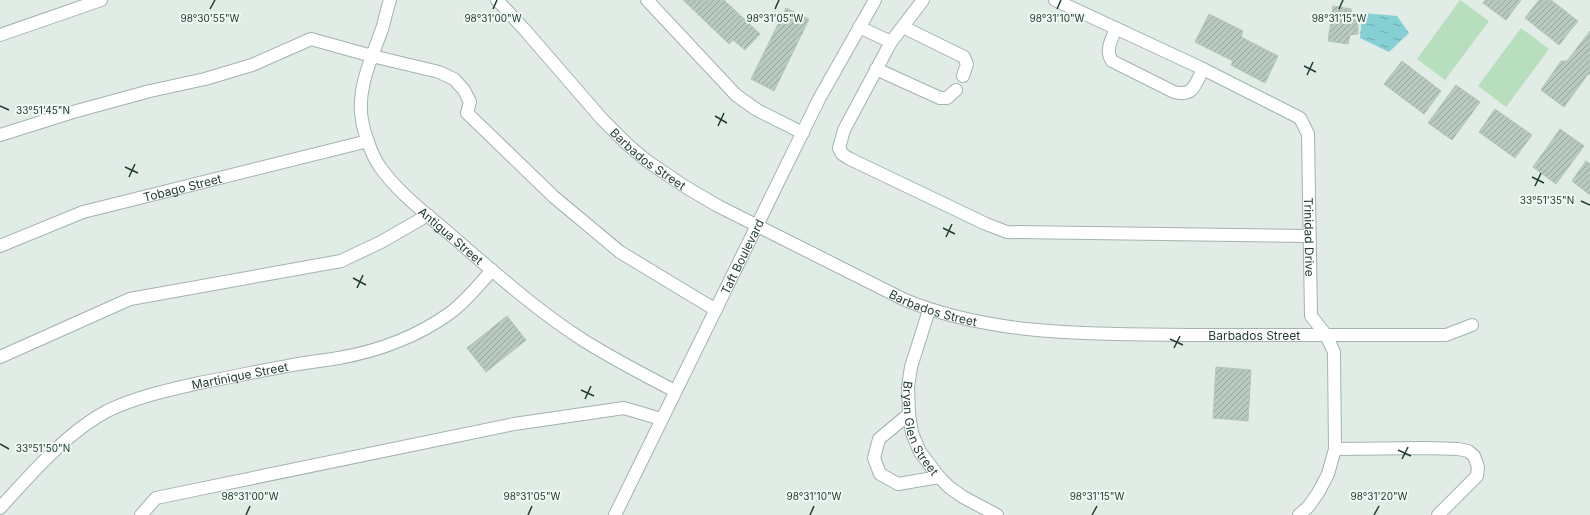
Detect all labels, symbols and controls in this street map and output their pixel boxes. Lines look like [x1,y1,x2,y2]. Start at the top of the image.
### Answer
text: 98°30'55"W [181,12,240,24]
text: 98°31'00"W [464,12,522,24]
text: 98°31'05"W [747,12,804,24]
text: 98°31'10"W [1030,12,1085,24]
text: 98°31'15"W [1312,12,1366,24]
text: 33°51'45"N [16,104,70,116]
street label: Barbados Street [608,125,689,193]
street label: Tobago Street [142,170,223,204]
text: 33°51'35"N [1520,194,1574,206]
street label: Trinidad Drive [1302,197,1318,277]
street label: Antigua Street [416,204,487,267]
street label: Taft Boulevard [717,216,767,297]
street label: Barbados Street [887,286,979,329]
street label: Barbados Street [1208,328,1300,343]
street label: Martinique Street [190,358,289,392]
street label: Bryan Glen Street [900,380,942,478]
text: 33°51'50"N [16,442,70,454]
text: 98°31'00"W [221,490,279,502]
text: 98°31'05"W [504,490,561,502]
text: 98°31'10"W [787,490,842,502]
text: 98°31'15"W [1070,490,1124,502]
text: 98°31'20"W [1351,490,1408,502]

